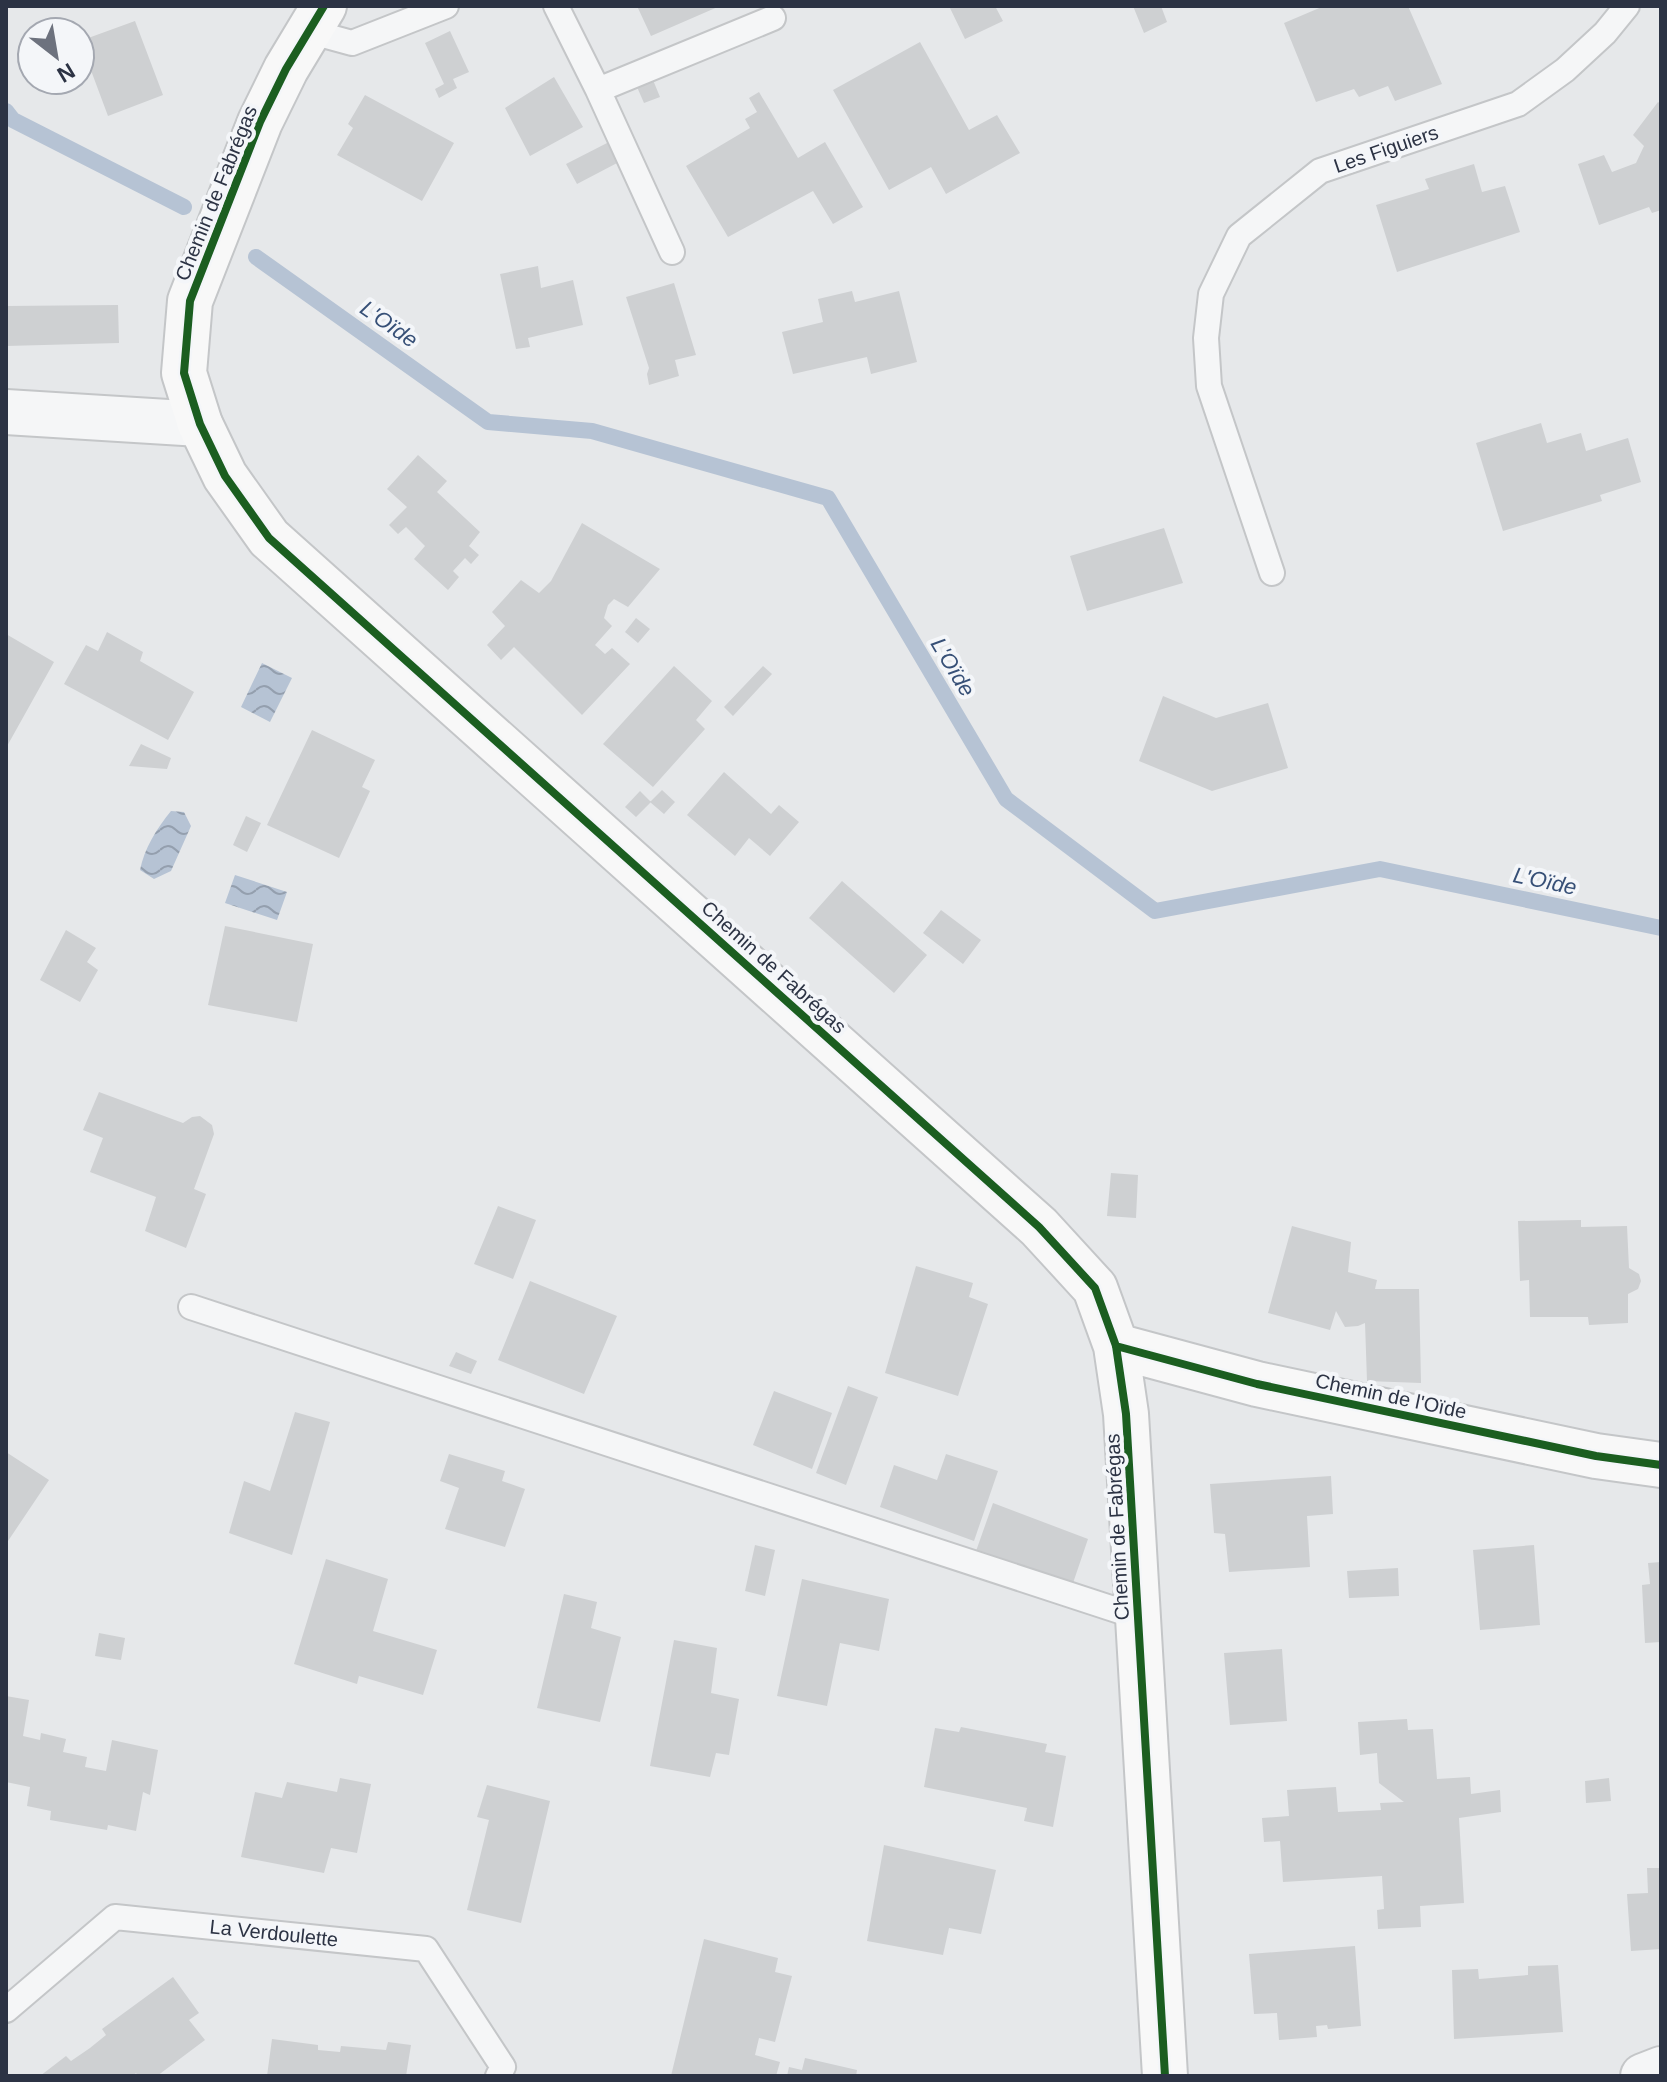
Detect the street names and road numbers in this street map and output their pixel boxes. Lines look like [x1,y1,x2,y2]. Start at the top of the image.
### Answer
street label: Chemin de Fabrégas [171,102,261,284]
street label: Les Figuiers [1331,121,1441,177]
street label: Chemin de Fabrégas [697,896,851,1038]
street label: Chemin de l'Oïde [1313,1369,1469,1423]
street label: Chemin de Fabrégas [1101,1433,1133,1621]
street label: La Verdoulette [209,1915,339,1951]

